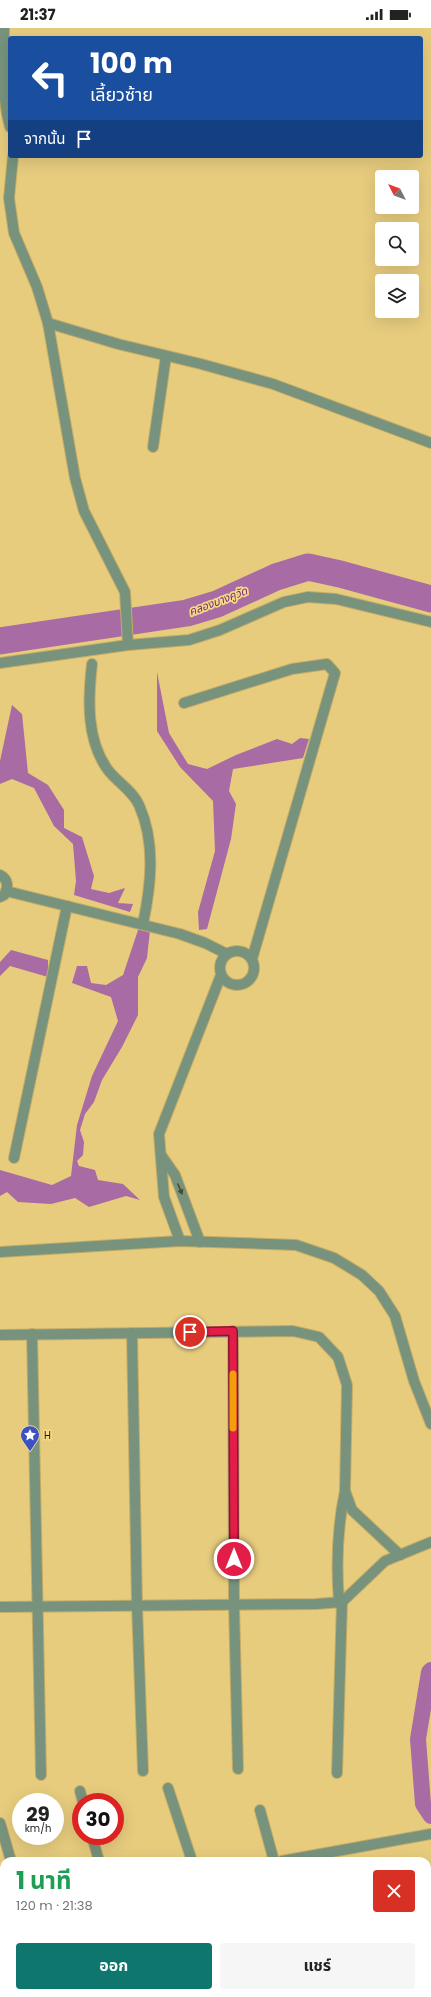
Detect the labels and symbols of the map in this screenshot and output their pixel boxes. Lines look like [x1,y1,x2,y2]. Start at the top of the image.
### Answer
north arrow [375,170,419,214]
water label: คลองบางคูวัด [187,582,251,619]
one-way arrow [178,1183,184,1195]
pin [173,1315,207,1349]
place icon: H [19,1424,41,1452]
place label: H [44,1428,51,1443]
position arrow [213,1538,255,1580]
speed limit sign: 30 [72,1793,124,1845]

